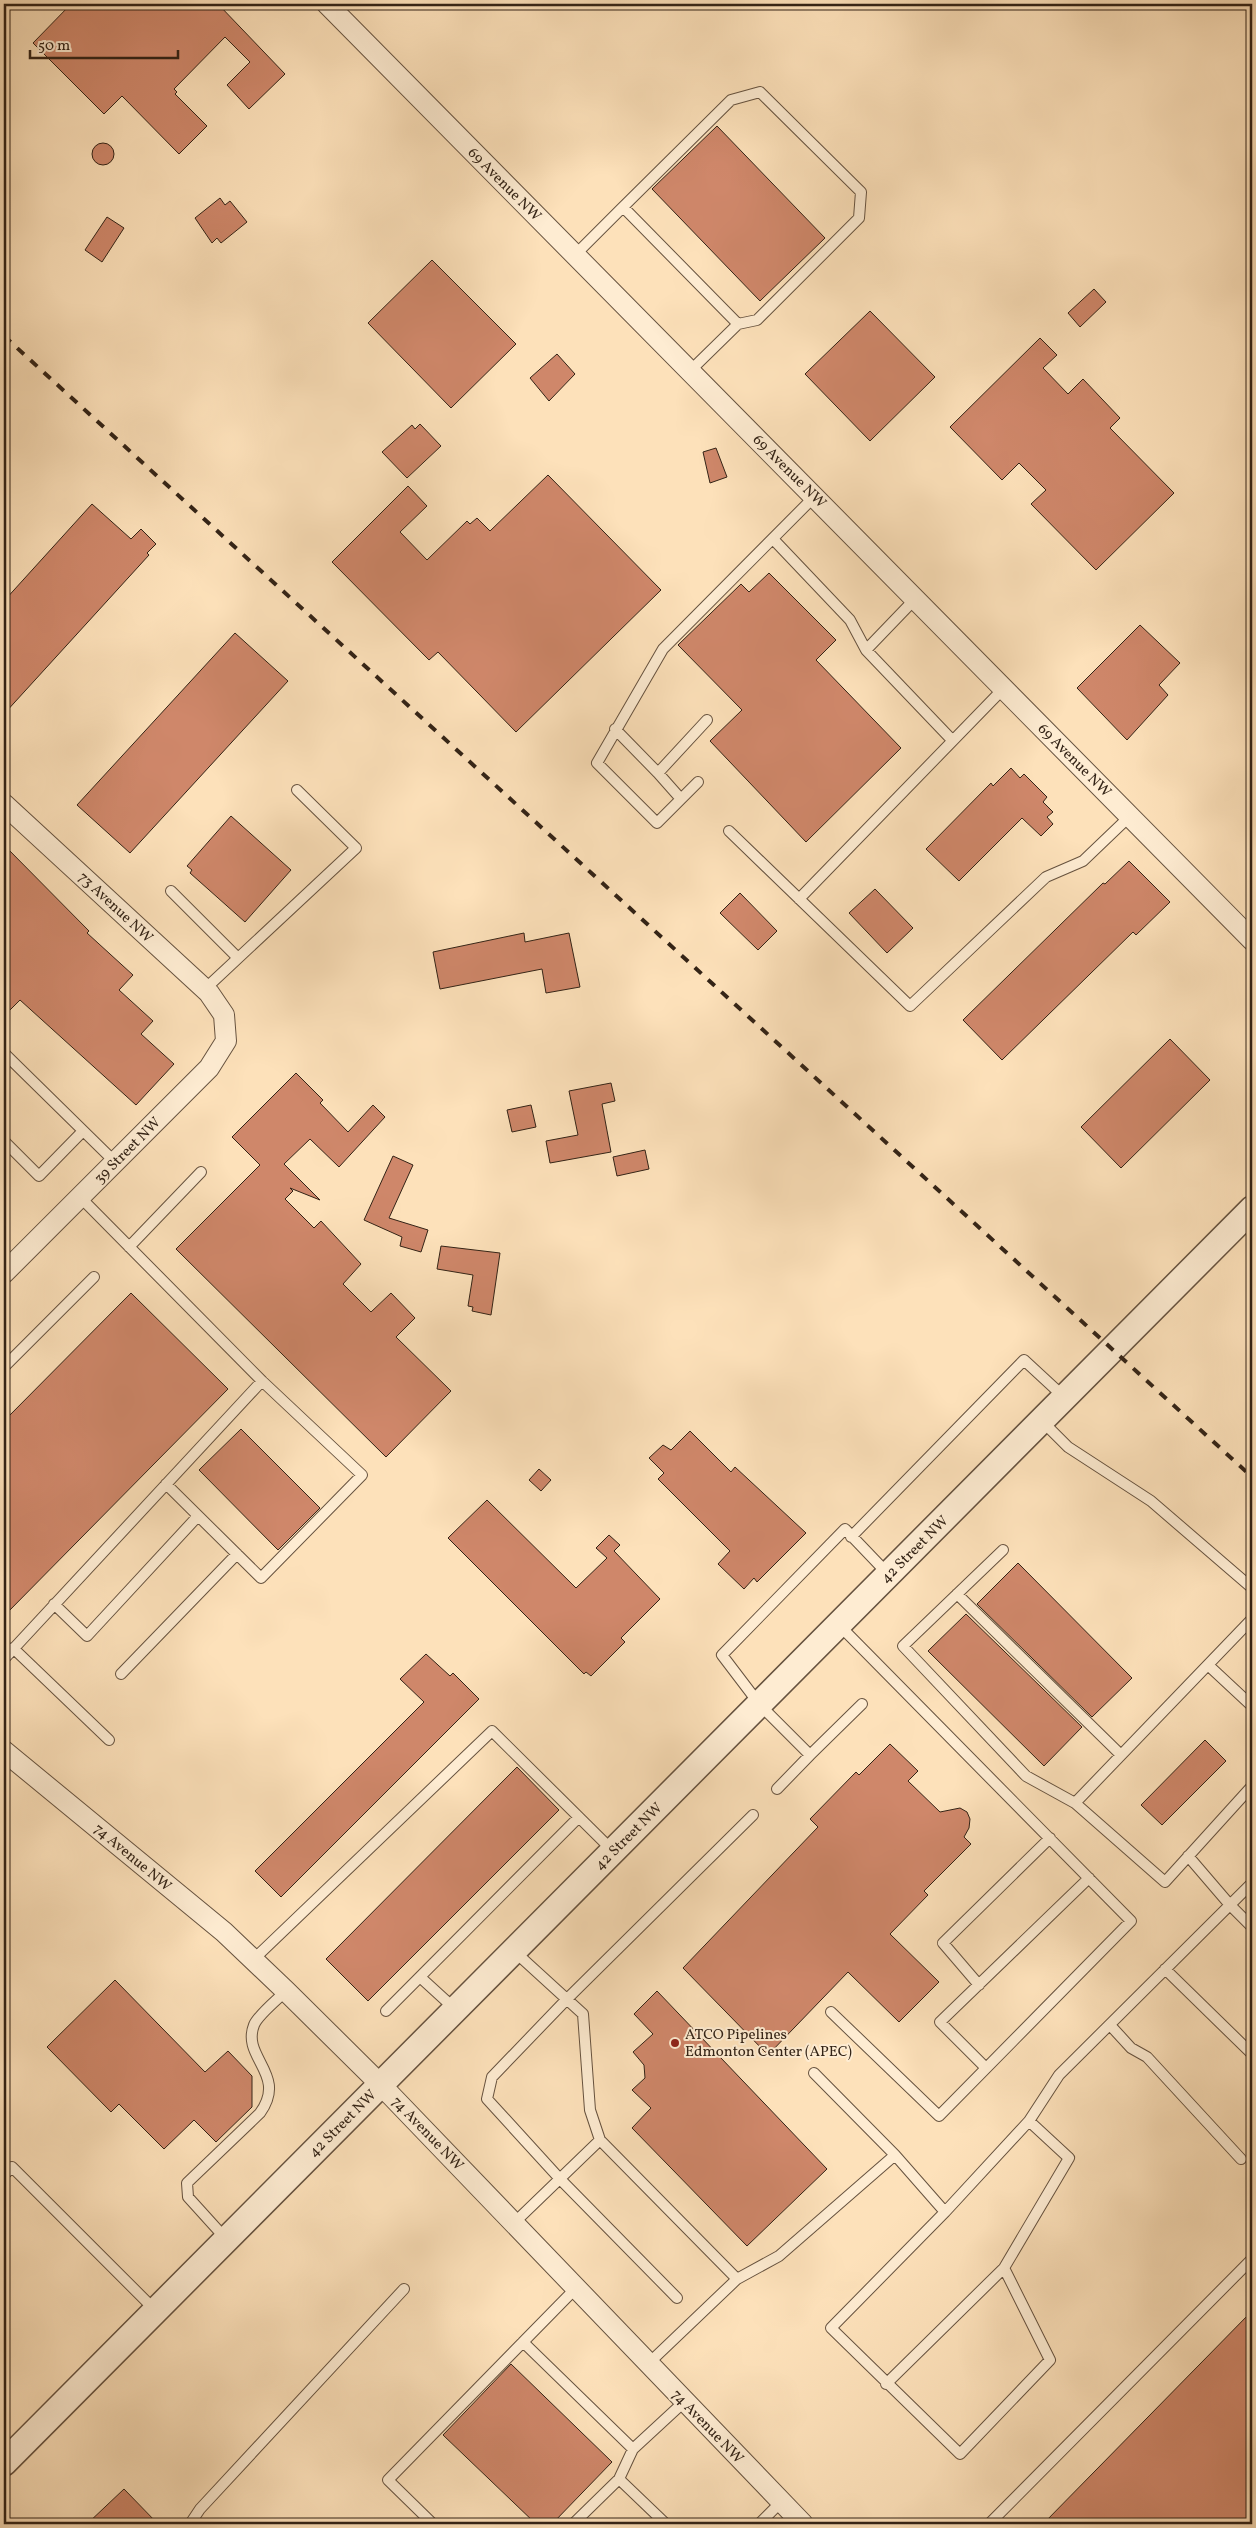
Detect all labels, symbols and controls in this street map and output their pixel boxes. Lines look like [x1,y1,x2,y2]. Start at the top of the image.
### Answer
scale bar [30,28,178,60]
text: 50 m [38,36,70,57]
street label: 69 Avenue NW [462,143,546,227]
street label: 69 Avenue NW [747,430,831,514]
street label: 69 Avenue NW [1032,719,1116,803]
street label: 73 Avenue NW [73,868,157,948]
street label: 39 Street NW [90,1113,166,1189]
street label: 42 Street NW [876,1511,954,1589]
street label: 42 Street NW [590,1798,668,1876]
street label: 74 Avenue NW [89,1819,176,1897]
place label: ATCO Pipelines Edmonton Center (APEC) [685,2025,852,2063]
marker: ATCO Pipelines Edmonton Center (APEC) [669,2037,681,2049]
street label: 42 Street NW [304,2085,382,2163]
street label: 74 Avenue NW [386,2092,468,2176]
street label: 74 Avenue NW [666,2385,748,2469]

